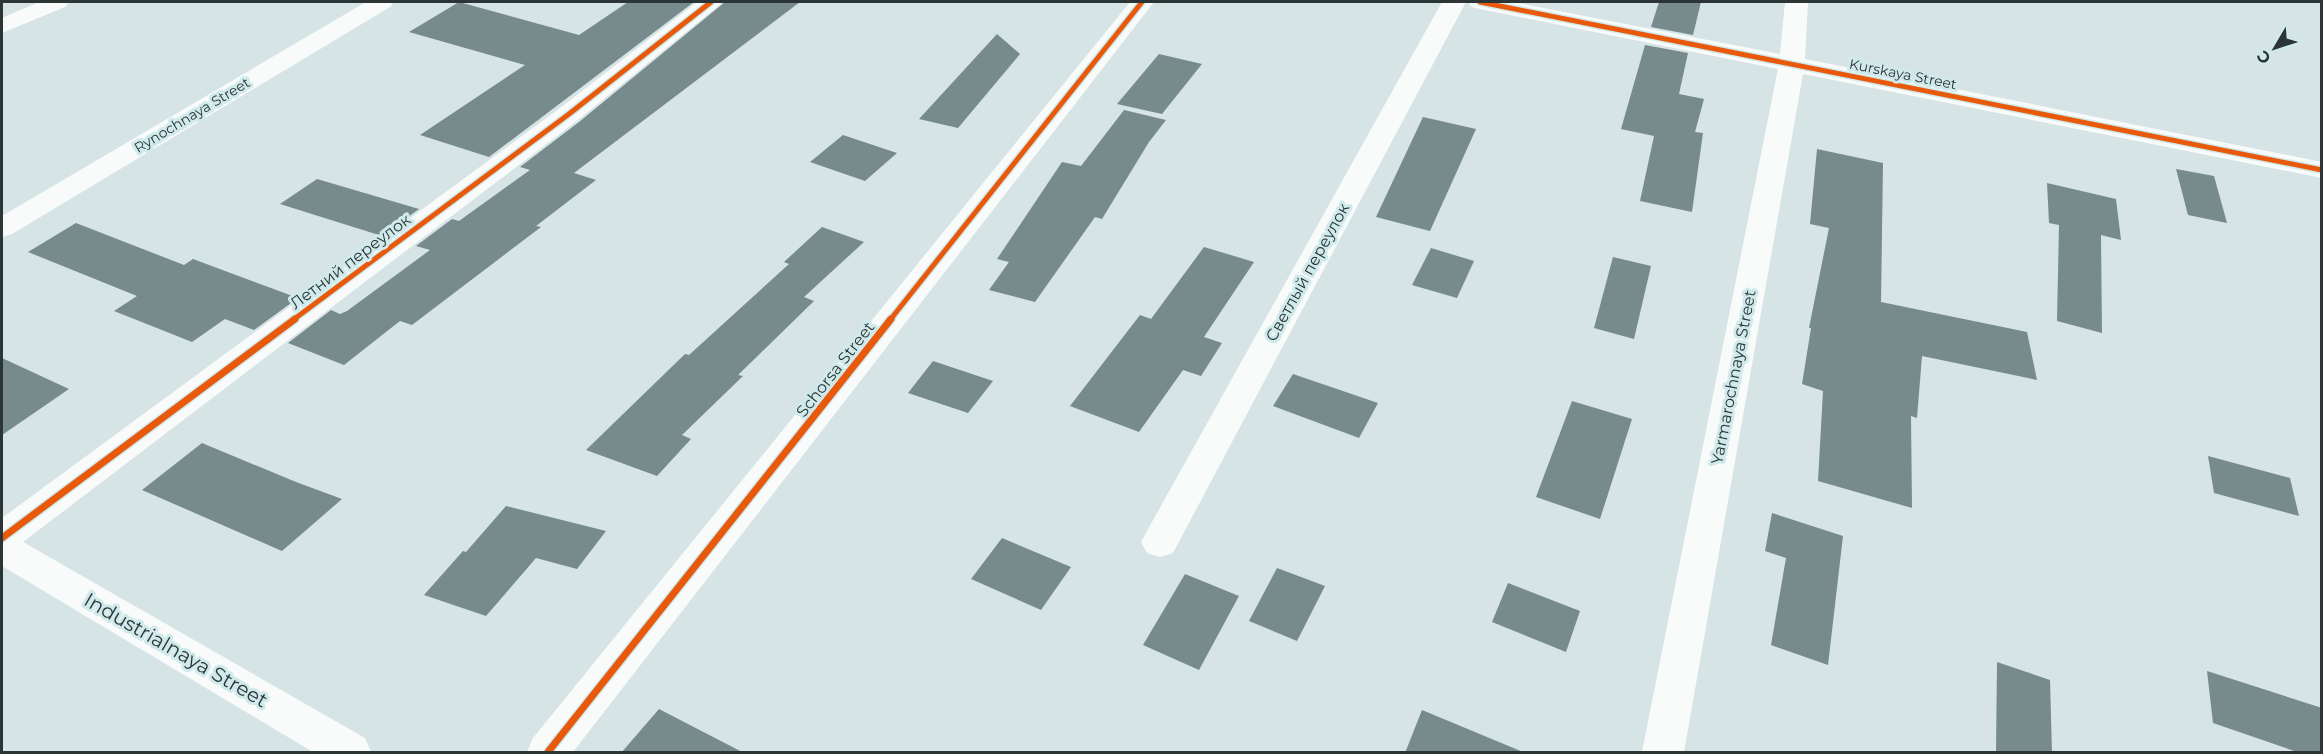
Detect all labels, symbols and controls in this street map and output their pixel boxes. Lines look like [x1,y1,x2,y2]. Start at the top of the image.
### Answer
north arrow [2245,18,2305,78]
text: С [2252,46,2275,68]
street label: Kurskaya Street [1848,55,1959,93]
street label: Rynochnaya Street [131,73,254,157]
street label: Светлый переулок [1262,199,1354,345]
street label: Летний переулок [286,209,415,313]
street label: Yarmarochnaya Street [1707,288,1760,466]
street label: Schorsa Street [792,317,879,421]
street label: Industrialnaya Street [80,588,272,712]

